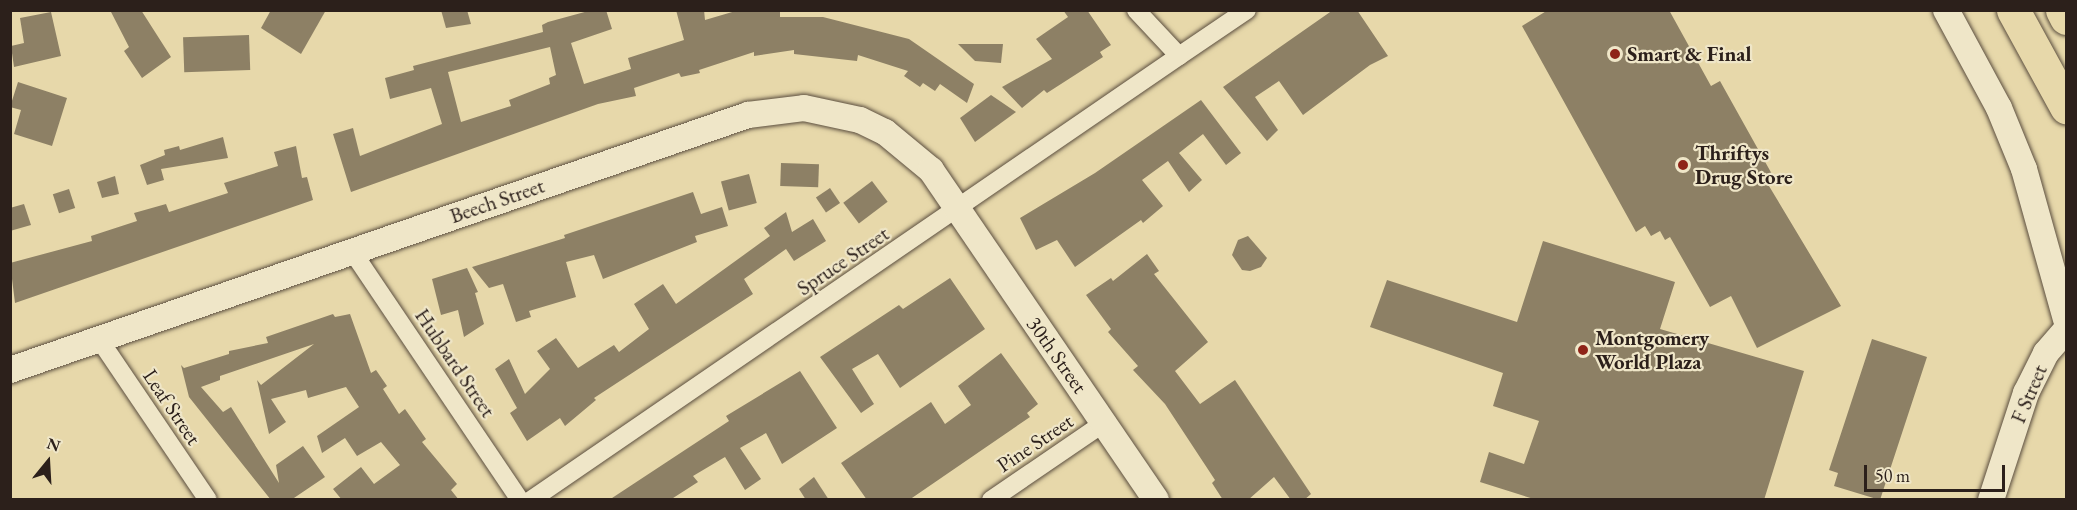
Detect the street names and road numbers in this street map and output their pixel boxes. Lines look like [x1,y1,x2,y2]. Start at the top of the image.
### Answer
street label: Beech Street [447,173,547,229]
street label: Spruce Street [792,221,894,301]
street label: Hubbard Street [409,304,501,422]
street label: 30th Street [1021,312,1093,398]
street label: F Street [2005,361,2053,427]
street label: Leaf Street [138,364,206,450]
street label: Pine Street [992,408,1078,478]

